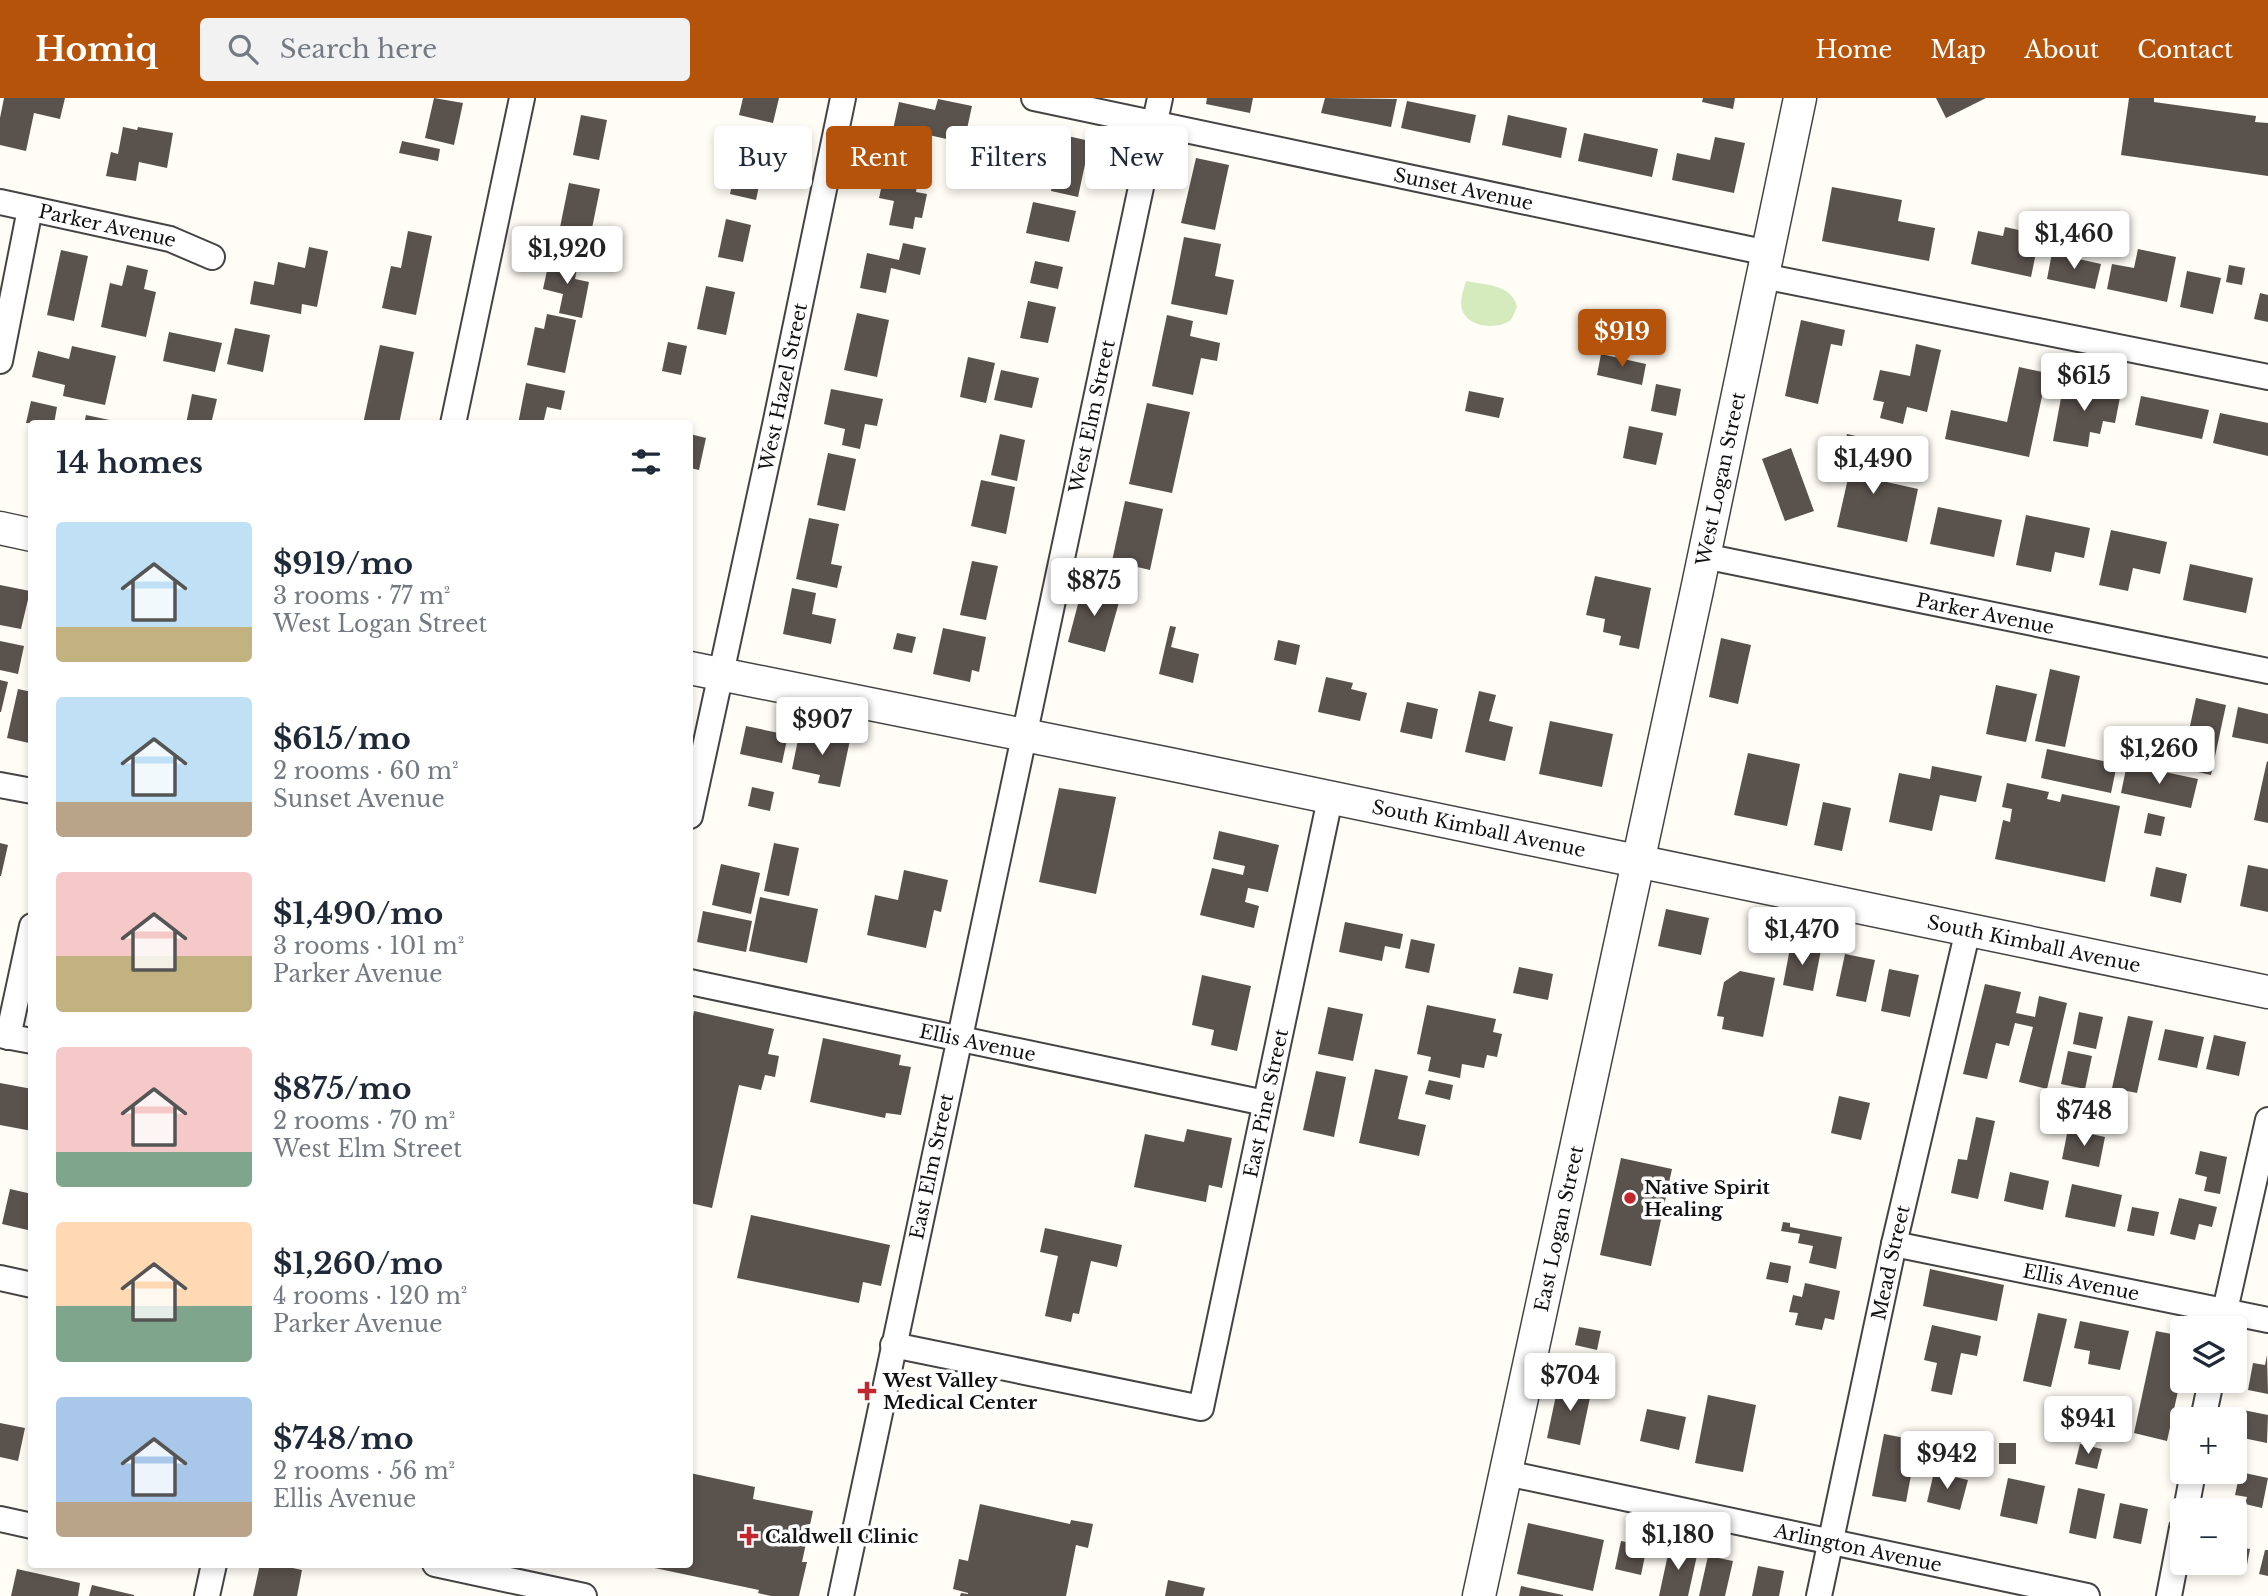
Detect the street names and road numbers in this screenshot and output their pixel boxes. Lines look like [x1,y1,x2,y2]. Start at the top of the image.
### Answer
street label: Sunset Avenue [1392,163,1535,215]
street label: Parker Avenue [37,200,180,252]
street label: West Hazel Street [754,300,812,474]
street label: West Elm Street [1064,337,1120,496]
street label: West Logan Street [1691,389,1750,569]
street label: Parker Avenue [1914,589,2056,639]
street label: South Kimball Avenue [1370,795,1587,862]
street label: South Kimball Avenue [1925,911,2143,977]
street label: Ellis Avenue [917,1020,1038,1066]
street label: East Pine Street [1239,1026,1293,1180]
street label: East Elm Street [905,1091,959,1242]
street label: East Logan Street [1530,1143,1588,1314]
street label: Mead Street [1867,1202,1915,1322]
street label: Ellis Avenue [2021,1259,2141,1306]
street label: Arlington Avenue [1771,1519,1944,1577]

